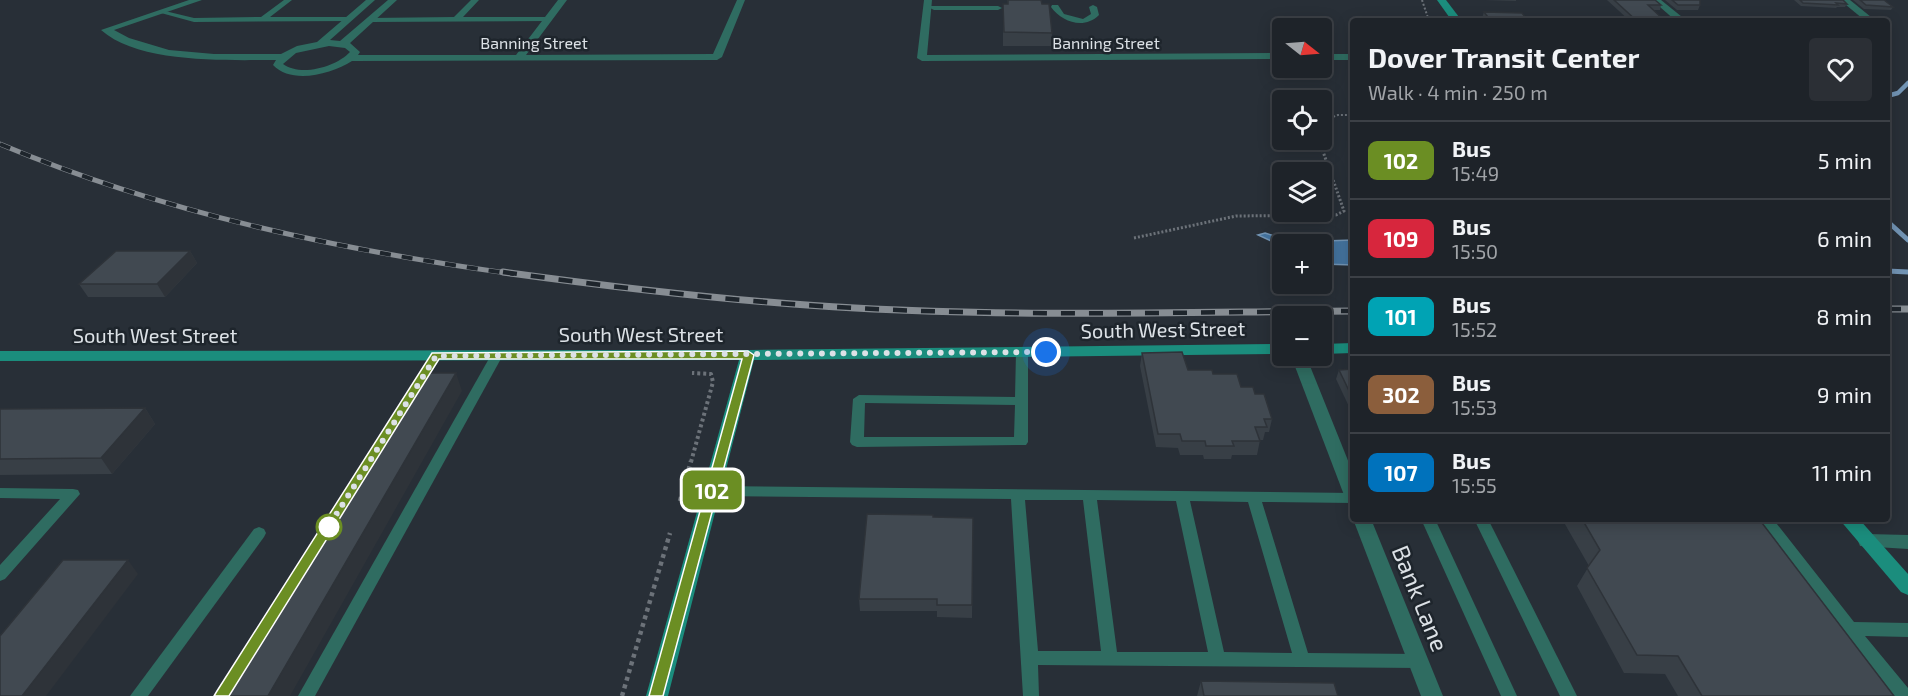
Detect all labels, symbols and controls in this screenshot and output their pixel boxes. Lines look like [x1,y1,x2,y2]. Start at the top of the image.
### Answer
north arrow [1272,18,1332,78]
map controls [1272,18,1332,366]
street label: Banning Street [480,33,588,52]
street label: Banning Street [1052,33,1160,52]
button: heart [1809,38,1872,101]
text: Dover Transit Center [1368,40,1639,74]
text: Walk · 4 min · 250 m [1368,80,1548,104]
button: locate [1272,90,1332,150]
text: Bus [1452,135,1491,161]
text: 5 min [1818,147,1872,173]
text: 102 [1384,148,1418,173]
text: 15:49 [1452,161,1499,185]
button: layers [1272,162,1332,222]
text: Bus [1452,213,1491,239]
text: 6 min [1817,225,1872,251]
text: 109 [1384,226,1418,251]
button: + [1272,234,1332,294]
text: 15:50 [1452,239,1498,263]
text: Bus [1452,291,1491,317]
text: 8 min [1816,303,1872,329]
text: 101 [1385,304,1417,329]
button: − [1272,306,1332,366]
street label: South West Street [1081,316,1246,342]
text: 15:52 [1452,317,1497,341]
street label: South West Street [559,322,724,346]
street label: South West Street [73,323,238,347]
your location [1031,337,1061,367]
text: Bus [1452,369,1491,395]
text: 9 min [1817,381,1872,407]
text: 302 [1382,382,1420,407]
text: 15:53 [1452,395,1497,419]
text: Bus [1452,447,1491,473]
text: 11 min [1812,459,1872,485]
text: 107 [1384,460,1418,485]
line badge: 102 [678,470,746,510]
text: 15:55 [1452,473,1497,497]
text: 102 [695,478,729,503]
unlabelled marker [316,514,342,540]
street label: Bank Lane [1387,541,1455,655]

